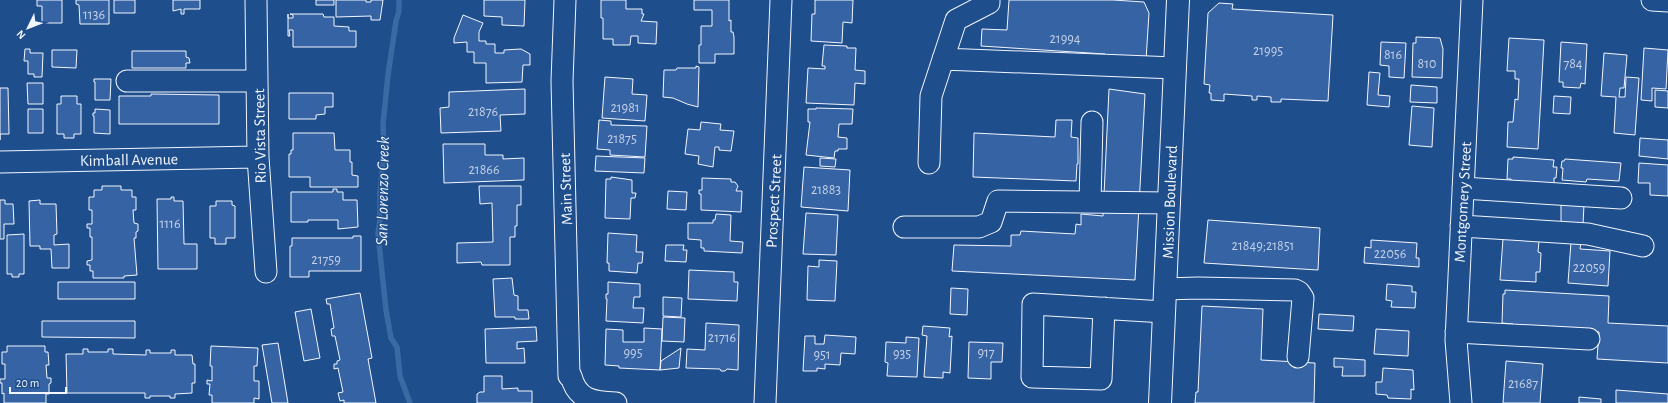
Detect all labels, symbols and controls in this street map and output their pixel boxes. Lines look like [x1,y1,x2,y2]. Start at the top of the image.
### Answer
north arrow [8,8,48,48]
house number: 1136 [83,8,105,22]
text: N [14,28,28,41]
house number: 21994 [1049,32,1081,46]
house number: 21995 [1253,44,1283,58]
house number: 816 [1384,48,1402,62]
house number: 810 [1418,57,1436,71]
house number: 784 [1563,57,1583,71]
street label: Rio Vista Street [251,88,269,184]
house number: 21981 [610,101,640,115]
house number: 21876 [468,105,498,119]
house number: 21875 [607,132,637,146]
water label: San Lorenzo Creek [373,136,392,246]
street label: Montgomery Street [1452,141,1475,263]
street label: Mission Boulevard [1160,145,1180,259]
street label: Kimball Avenue [80,151,178,169]
street label: Main Street [557,153,575,225]
street label: Prospect Street [764,154,784,248]
house number: 21866 [469,163,499,177]
house number: 21883 [811,183,841,197]
house number: 1116 [159,217,181,231]
house number: 21849;21851 [1232,239,1294,253]
house number: 22056 [1374,247,1406,261]
house number: 21759 [311,253,341,267]
house number: 22059 [1573,261,1605,275]
house number: 21716 [708,331,736,345]
house number: 995 [623,346,643,360]
house number: 917 [977,346,995,360]
house number: 935 [893,347,911,361]
house number: 951 [813,348,831,362]
scale bar [10,369,66,395]
text: 20 m [16,377,39,389]
house number: 21687 [1508,377,1538,391]

